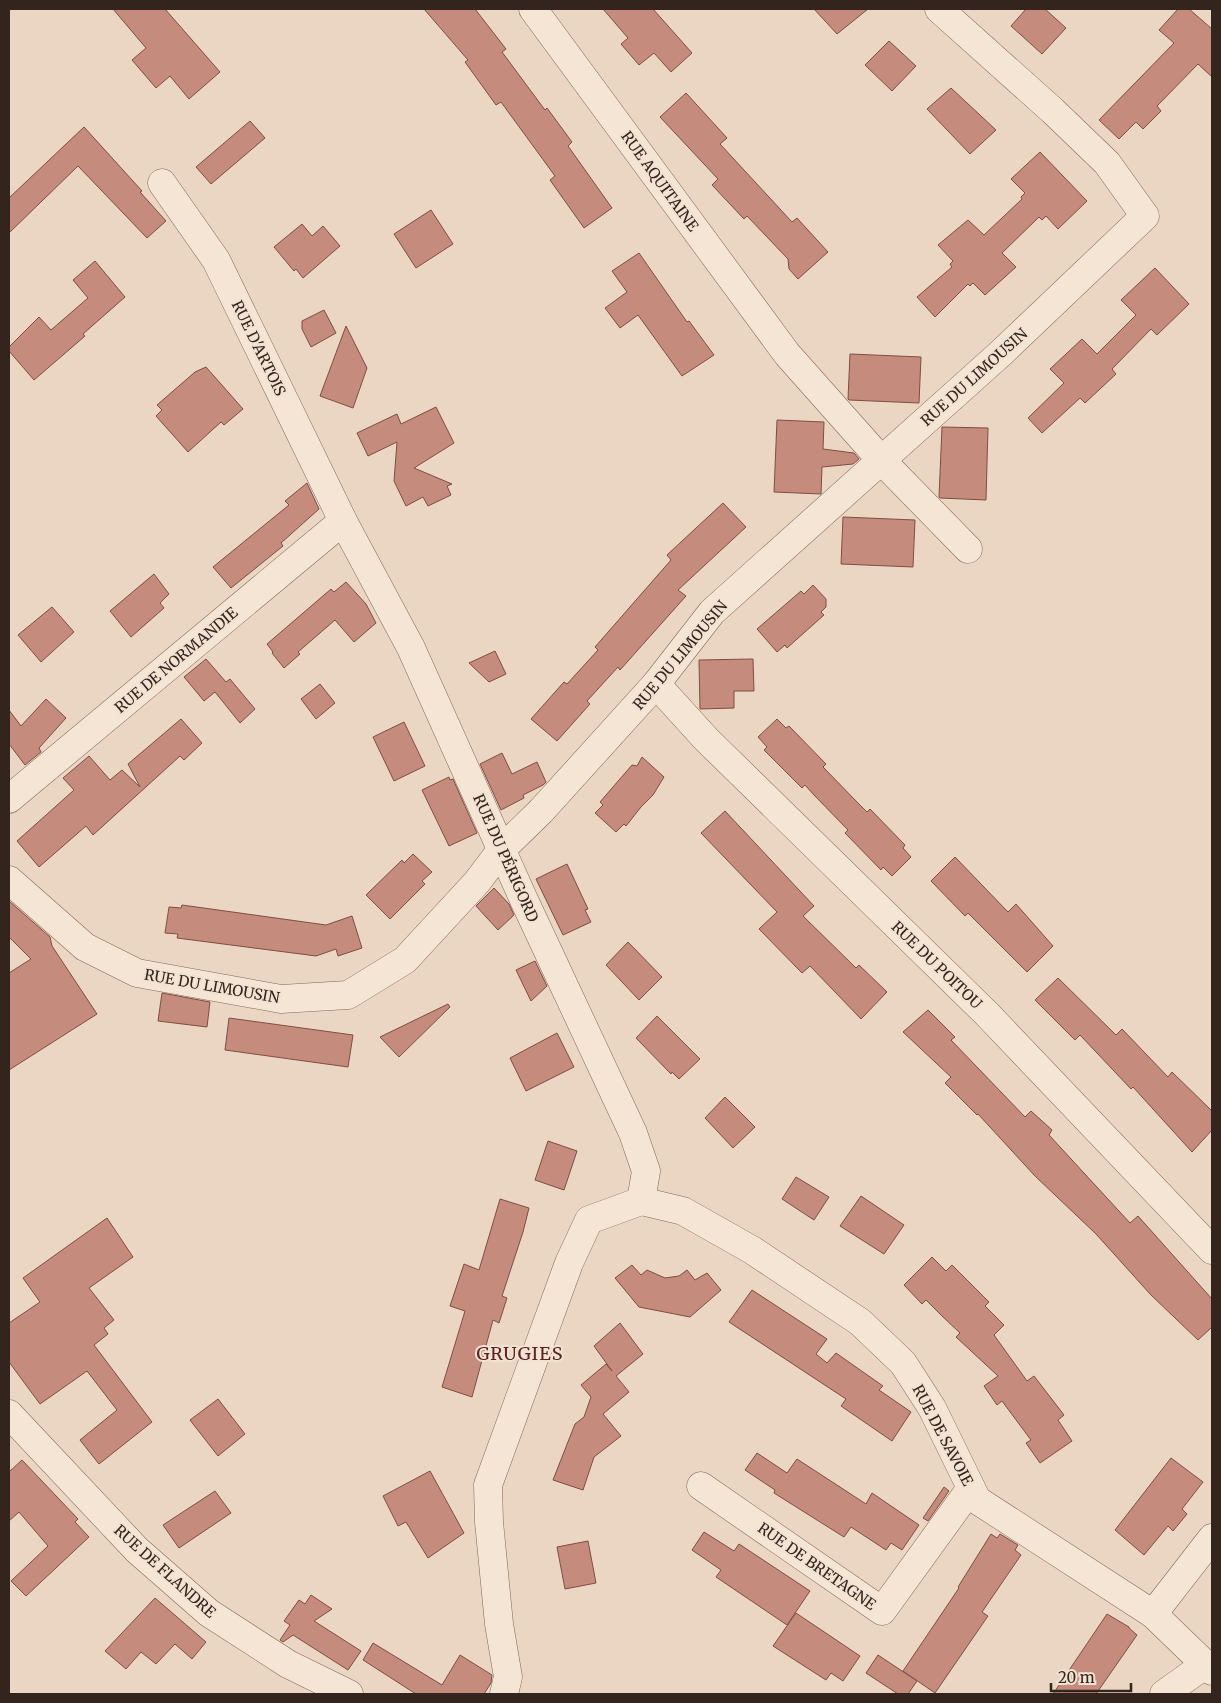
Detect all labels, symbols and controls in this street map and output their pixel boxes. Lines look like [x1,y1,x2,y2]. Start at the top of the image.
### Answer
street label: RUE AQUITAINE [617,127,703,235]
street label: RUE D'ARTOIS [228,297,290,399]
street label: RUE DU LIMOUSIN [917,324,1032,430]
street label: RUE DU LIMOUSIN [629,596,732,714]
street label: RUE DE NORMANDIE [111,603,242,717]
street label: RUE DU PÉRIGORD [469,791,544,925]
street label: RUE DU POITOU [888,917,986,1013]
street label: RUE DU LIMOUSIN [143,965,282,1007]
district label: GRUGIES [476,1342,564,1365]
street label: RUE DE SAVOIE [908,1381,978,1489]
street label: RUE DE BRETAGNE [754,1518,880,1614]
street label: RUE DE FLANDRE [110,1520,220,1622]
scale bar [1051,1660,1131,1692]
text: 20 m [1058,1668,1095,1687]

